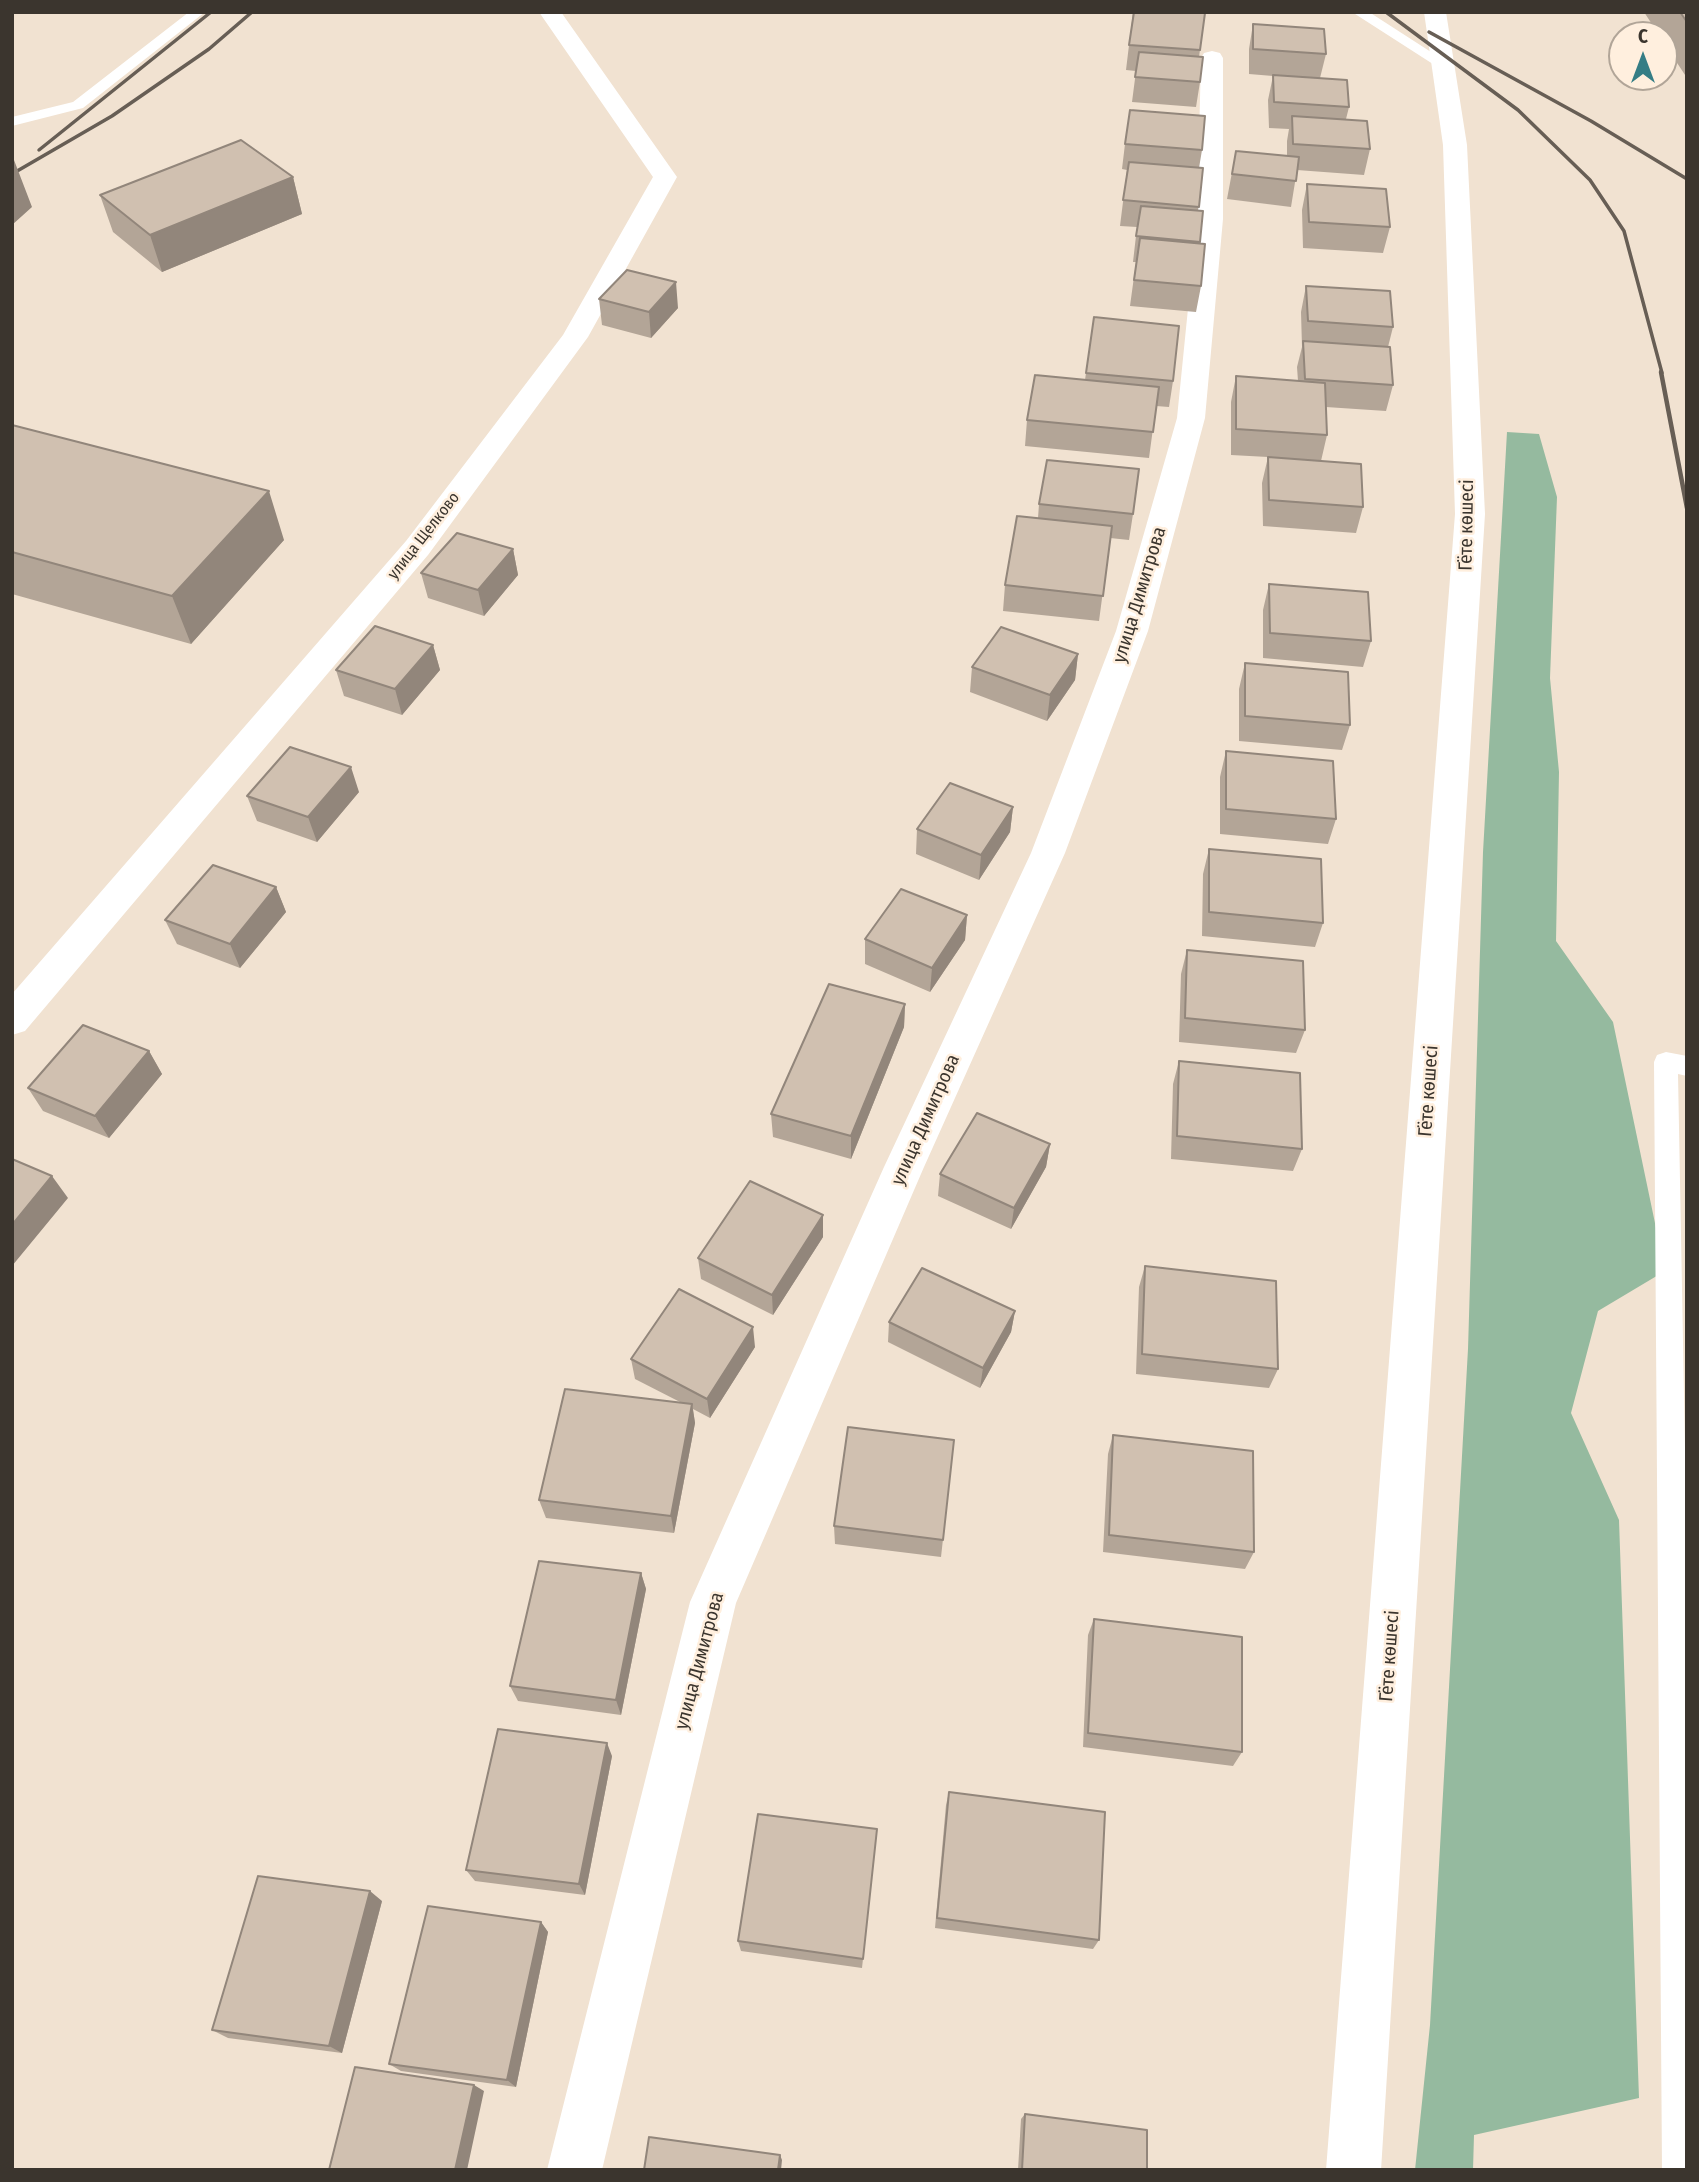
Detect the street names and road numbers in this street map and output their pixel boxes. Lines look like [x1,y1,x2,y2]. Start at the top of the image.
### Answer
street label: Гёте көшесі [1455,479,1479,571]
street label: улица Щелково [384,489,464,583]
street label: улица Димитрова [1108,524,1172,666]
street label: Гёте көшесі [1414,1045,1444,1137]
street label: улица Димитрова [887,1051,965,1189]
street label: улица Димитрова [671,1590,729,1732]
street label: Гёте көшесі [1375,1610,1405,1702]

